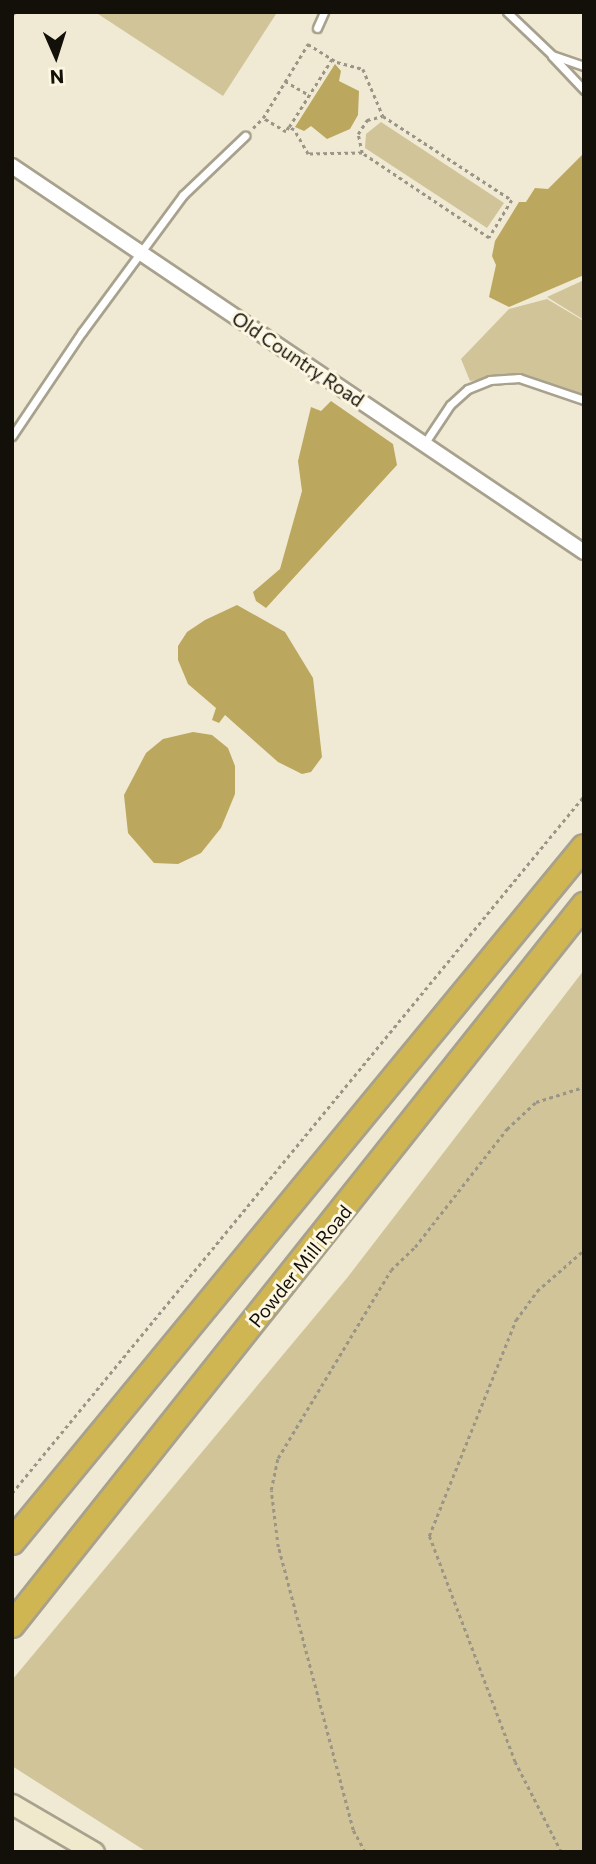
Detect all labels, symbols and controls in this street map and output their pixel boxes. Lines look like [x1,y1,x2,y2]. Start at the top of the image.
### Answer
north arrow [21,21,91,91]
text: N [49,66,65,89]
street label: Old Country Road [228,306,368,412]
street label: Powder Mill Road [244,1200,356,1332]

